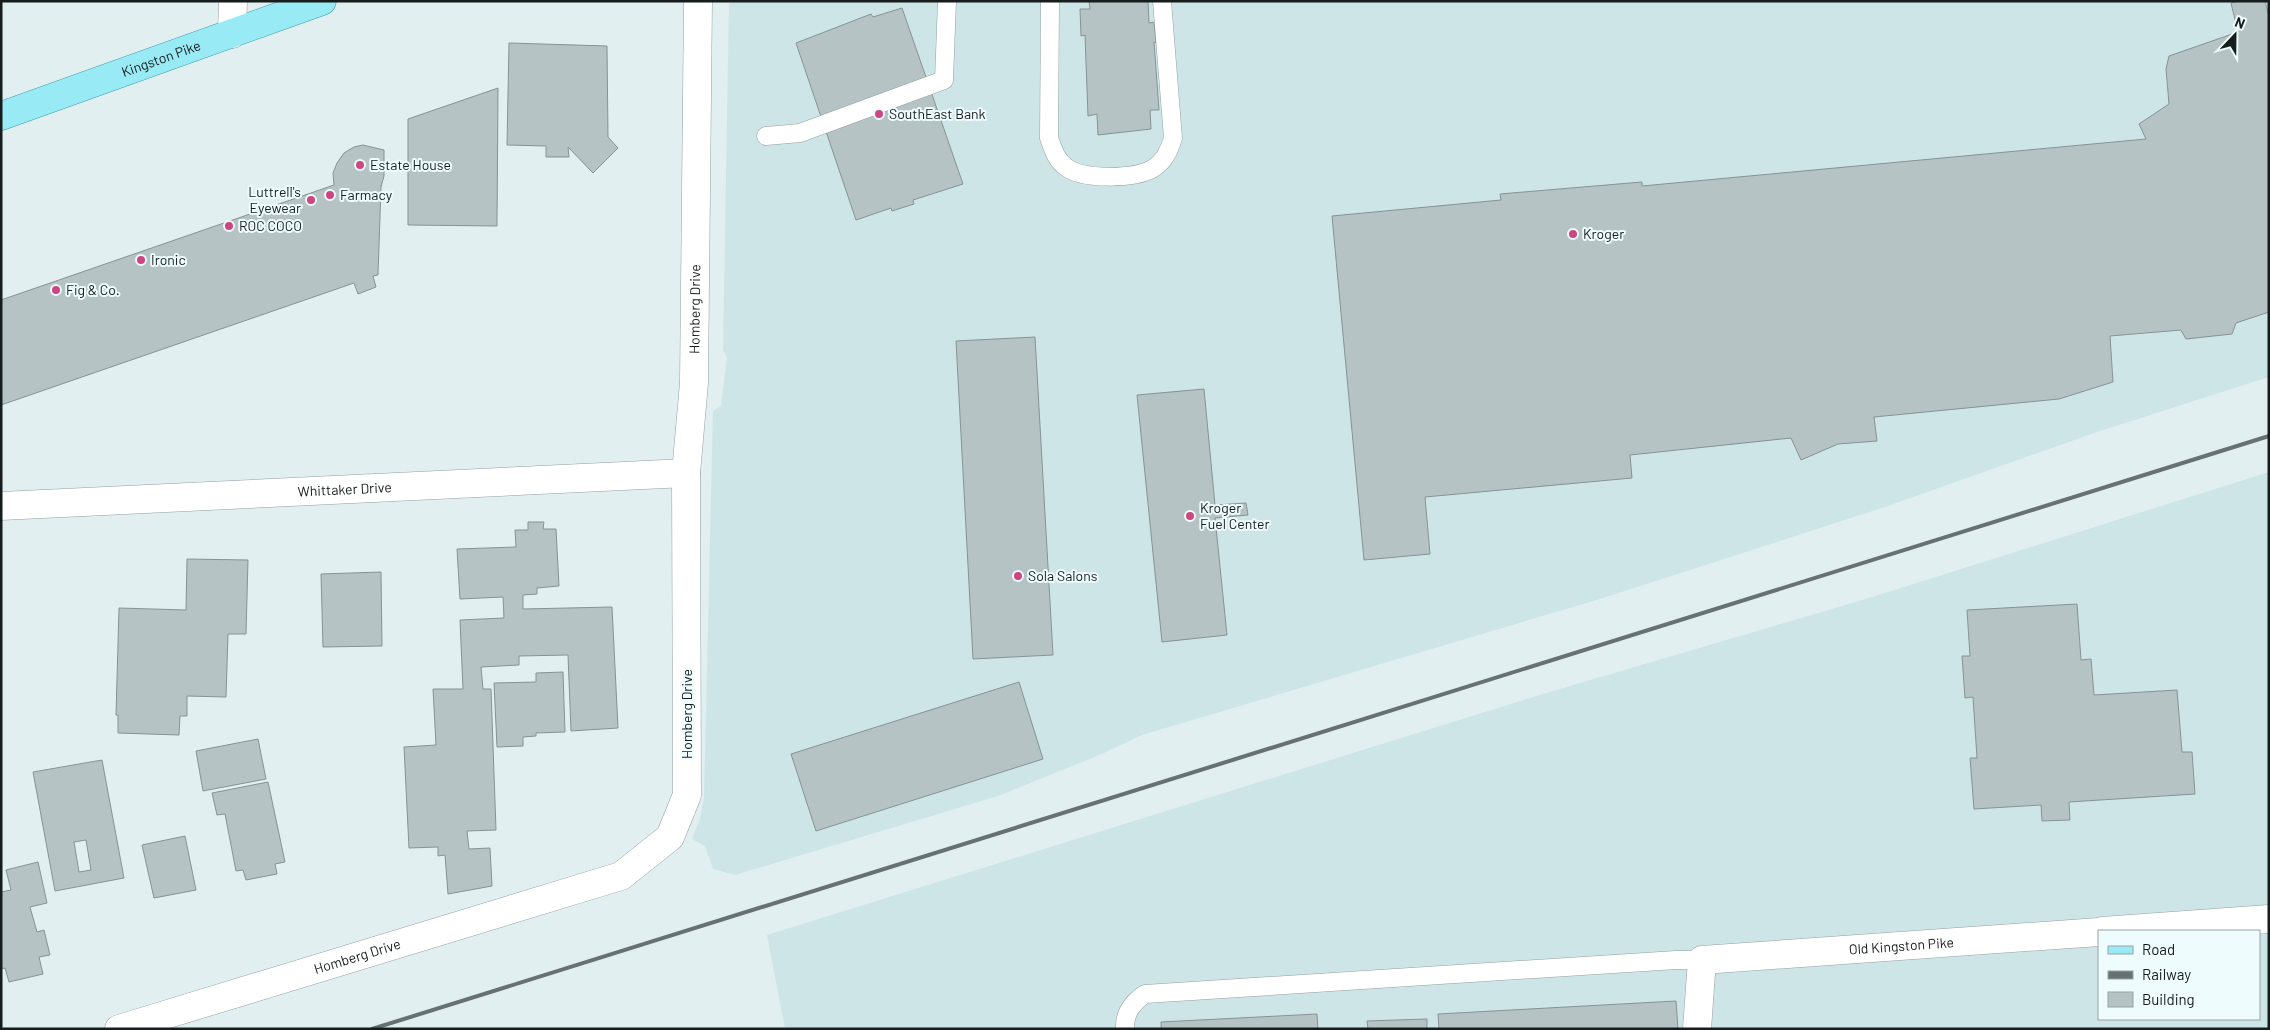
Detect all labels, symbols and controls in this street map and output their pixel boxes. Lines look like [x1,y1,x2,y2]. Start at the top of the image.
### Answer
north arrow [2210,10,2260,60]
text: N [2233,13,2248,32]
street label: Kingston Pike [119,36,203,80]
place label: SouthEast Bank [889,105,986,122]
marker: SouthEast Bank [873,108,885,120]
place label: Estate House [370,156,451,173]
marker: Estate House [354,159,366,171]
place label: Luttrell's Eyewear [248,183,301,216]
place label: Farmacy [340,186,393,203]
marker: Farmacy [324,189,336,201]
marker: Luttrell's Eyewear [305,194,317,206]
place label: ROC COCO [239,217,302,234]
marker: ROC COCO [223,220,235,232]
place label: Kroger [1583,225,1624,242]
marker: Kroger [1567,228,1579,240]
place label: Ironic [151,251,186,268]
marker: Ironic [135,254,147,266]
street label: Homberg Drive [685,264,703,354]
place label: Fig & Co. [66,281,120,298]
marker: Fig & Co. [50,284,62,296]
street label: Whittaker Drive [297,478,392,500]
place label: Kroger Fuel Center [1200,499,1270,532]
marker: Kroger Fuel Center [1184,510,1196,522]
place label: Sola Salons [1028,567,1098,584]
marker: Sola Salons [1012,570,1024,582]
street label: Homberg Drive [678,669,695,759]
legend [2098,930,2260,1020]
street label: Old Kingston Pike [1848,933,1954,958]
street label: Homberg Drive [312,935,403,977]
text: Road [2142,940,2175,958]
text: Railway [2142,965,2191,983]
text: Building [2142,990,2195,1008]

